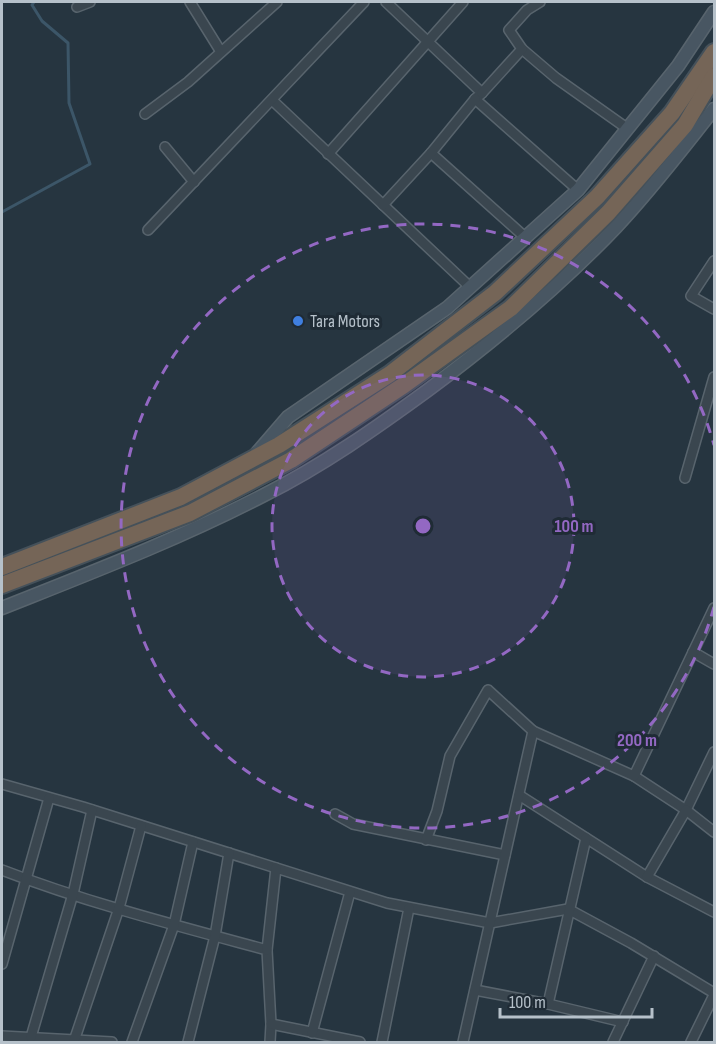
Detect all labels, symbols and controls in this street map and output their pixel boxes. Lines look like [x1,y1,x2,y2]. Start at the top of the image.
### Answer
place label: Tara Motors [310,311,380,332]
marker: Tara Motors [291,314,305,328]
centre of rings [413,516,433,536]
text: 100 m [555,516,594,537]
text: 200 m [617,730,657,751]
scale bar [500,981,652,1019]
text: 100 m [509,992,546,1013]

